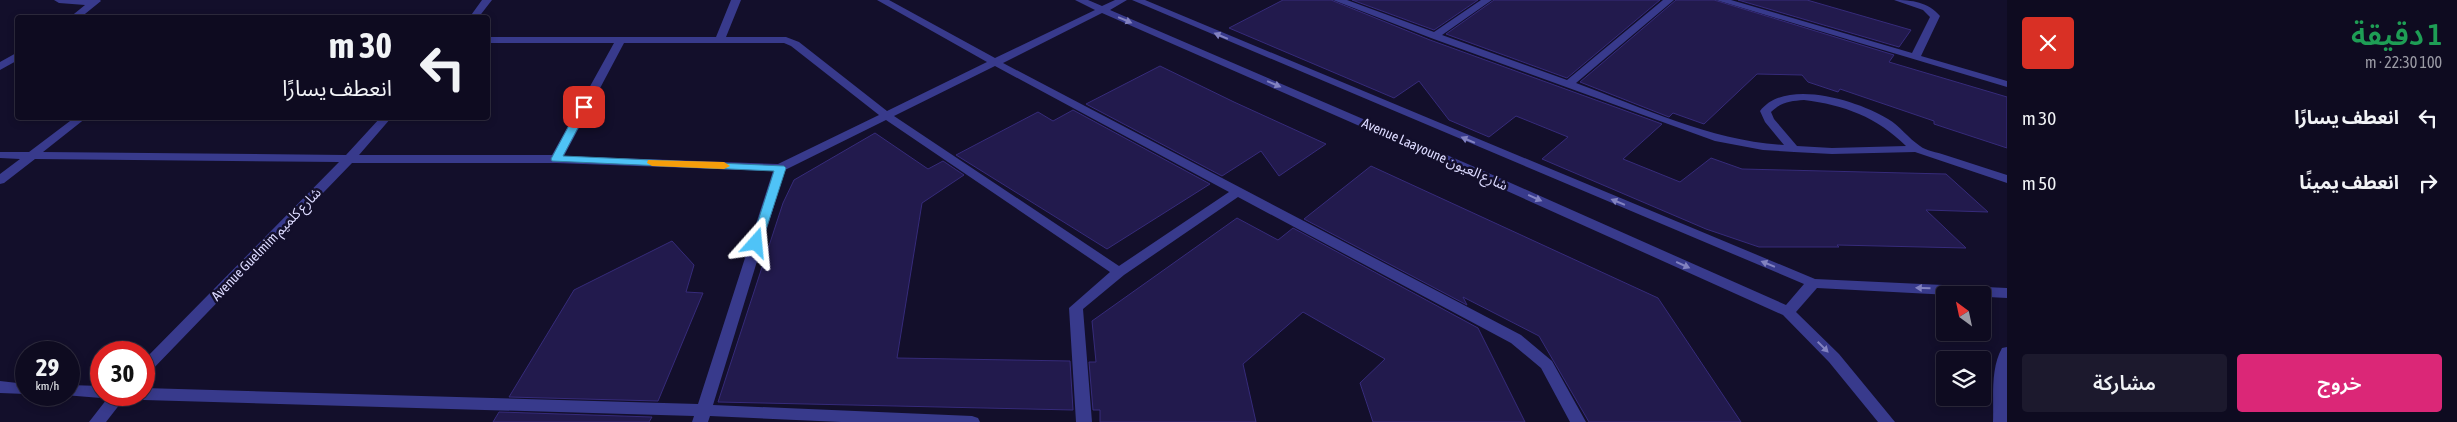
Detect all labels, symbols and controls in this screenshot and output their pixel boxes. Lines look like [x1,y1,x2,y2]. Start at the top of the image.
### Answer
one-way arrow [1118,16,1132,24]
button: close [2022,17,2074,69]
text: 1 دقيقة [2351,17,2442,51]
text: 30 m [329,25,392,65]
one-way arrow [1214,31,1228,39]
icon: left [410,35,475,100]
text: 100 m · 22:30 [2365,53,2442,71]
text: انعطف يسارًا [282,75,392,101]
one-way arrow [1267,81,1281,89]
pin [563,86,605,128]
icon: arrive [570,93,598,121]
icon: left [2414,104,2442,132]
text: انعطف يسارًا [2294,106,2399,128]
text: 30 m [2022,107,2056,129]
street label: Avenue Laayoune شارع العيون [1358,115,1510,196]
one-way arrow [1460,136,1475,144]
icon: right [2414,169,2442,197]
text: انعطف يمينًا [2299,171,2399,193]
text: 50 m [2022,172,2056,194]
street label: Avenue Guelmim شارع كلميم [208,184,326,306]
one-way arrow [1528,195,1542,203]
one-way arrow [1611,198,1625,206]
position arrow [729,216,781,268]
one-way arrow [1761,260,1775,268]
one-way arrow [1676,262,1690,270]
one-way arrow [1915,283,1931,291]
north arrow [1936,286,1991,341]
map controls [1936,286,1991,406]
speed limit sign: 30 [90,341,155,406]
one-way arrow [1816,341,1828,353]
button: layers [1936,351,1991,406]
text: 29 [36,353,59,381]
button: مشاركة [2022,354,2227,412]
button: خروج [2237,354,2442,412]
text: km/h [36,379,59,393]

